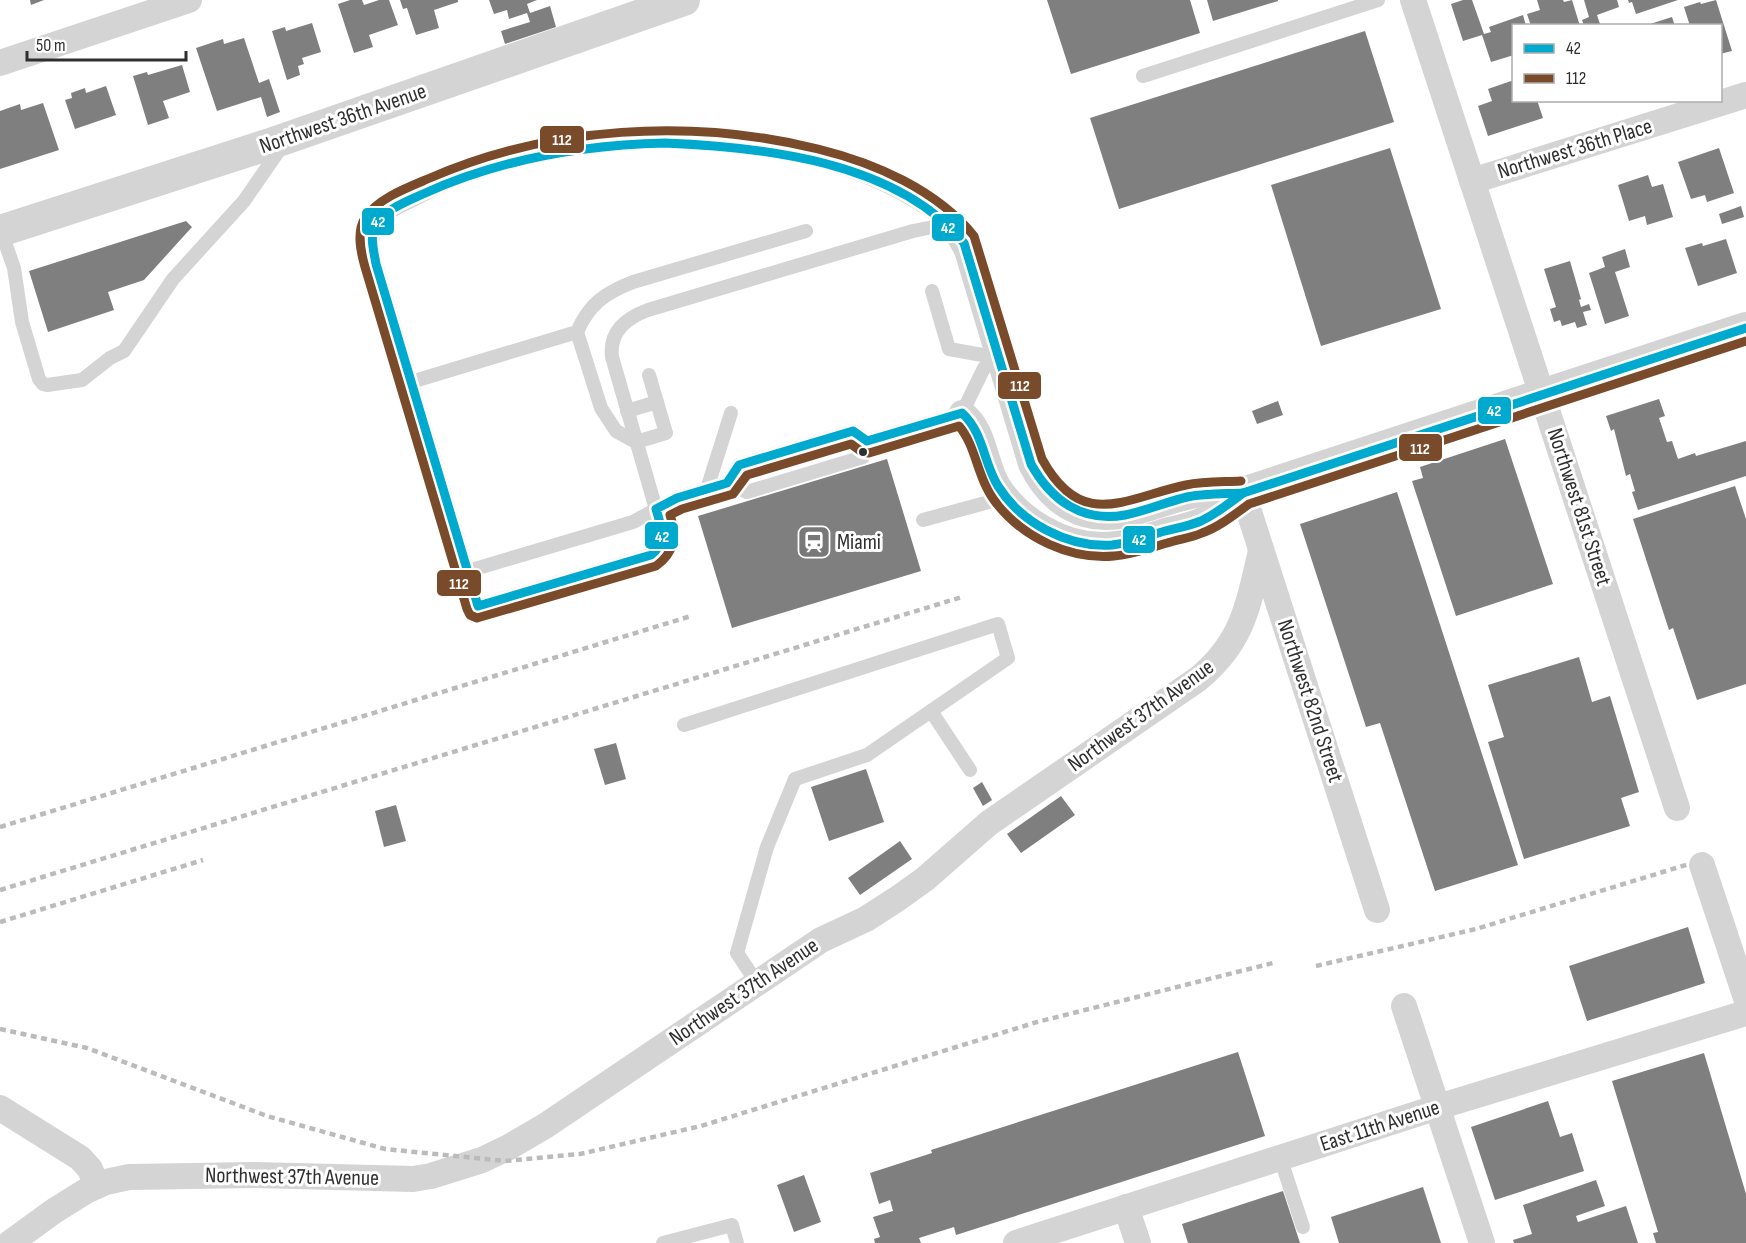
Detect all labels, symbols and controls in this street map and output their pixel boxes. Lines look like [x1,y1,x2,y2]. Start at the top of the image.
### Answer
scale bar [27,24,186,62]
legend [1512,24,1722,102]
text: 50 m [36,35,66,56]
text: 42 [1566,38,1581,59]
text: 112 [1566,68,1586,89]
street label: Northwest 36th Avenue [256,78,430,160]
street label: Northwest 36th Place [1494,113,1656,185]
line badge: 112 [539,125,585,154]
text: 112 [552,131,572,150]
line badge: 42 [361,207,395,236]
text: 42 [371,213,385,232]
line badge: 42 [931,213,965,242]
text: 42 [941,219,955,238]
line badge: 112 [997,371,1042,400]
text: 112 [1010,377,1030,396]
line badge: 42 [1477,396,1512,425]
text: 42 [1487,402,1501,421]
street label: Northwest 81st Street [1541,425,1617,589]
line badge: 112 [1398,433,1443,462]
text: 112 [1410,440,1430,459]
unlabelled marker [857,446,869,458]
line badge: 42 [644,521,679,550]
station icon: Miami [796,524,832,560]
line badge: 42 [1122,525,1156,554]
text: 42 [655,528,669,547]
place label: Miami [837,529,881,556]
text: 42 [1132,531,1146,550]
line badge: 112 [436,569,482,597]
text: 112 [449,575,469,594]
street label: Northwest 82nd Street [1271,616,1349,786]
street label: Northwest 37th Avenue [1063,654,1219,778]
street label: Northwest 37th Avenue [664,932,824,1052]
street label: East 11th Avenue [1317,1094,1443,1158]
street label: Northwest 37th Avenue [205,1162,379,1192]

